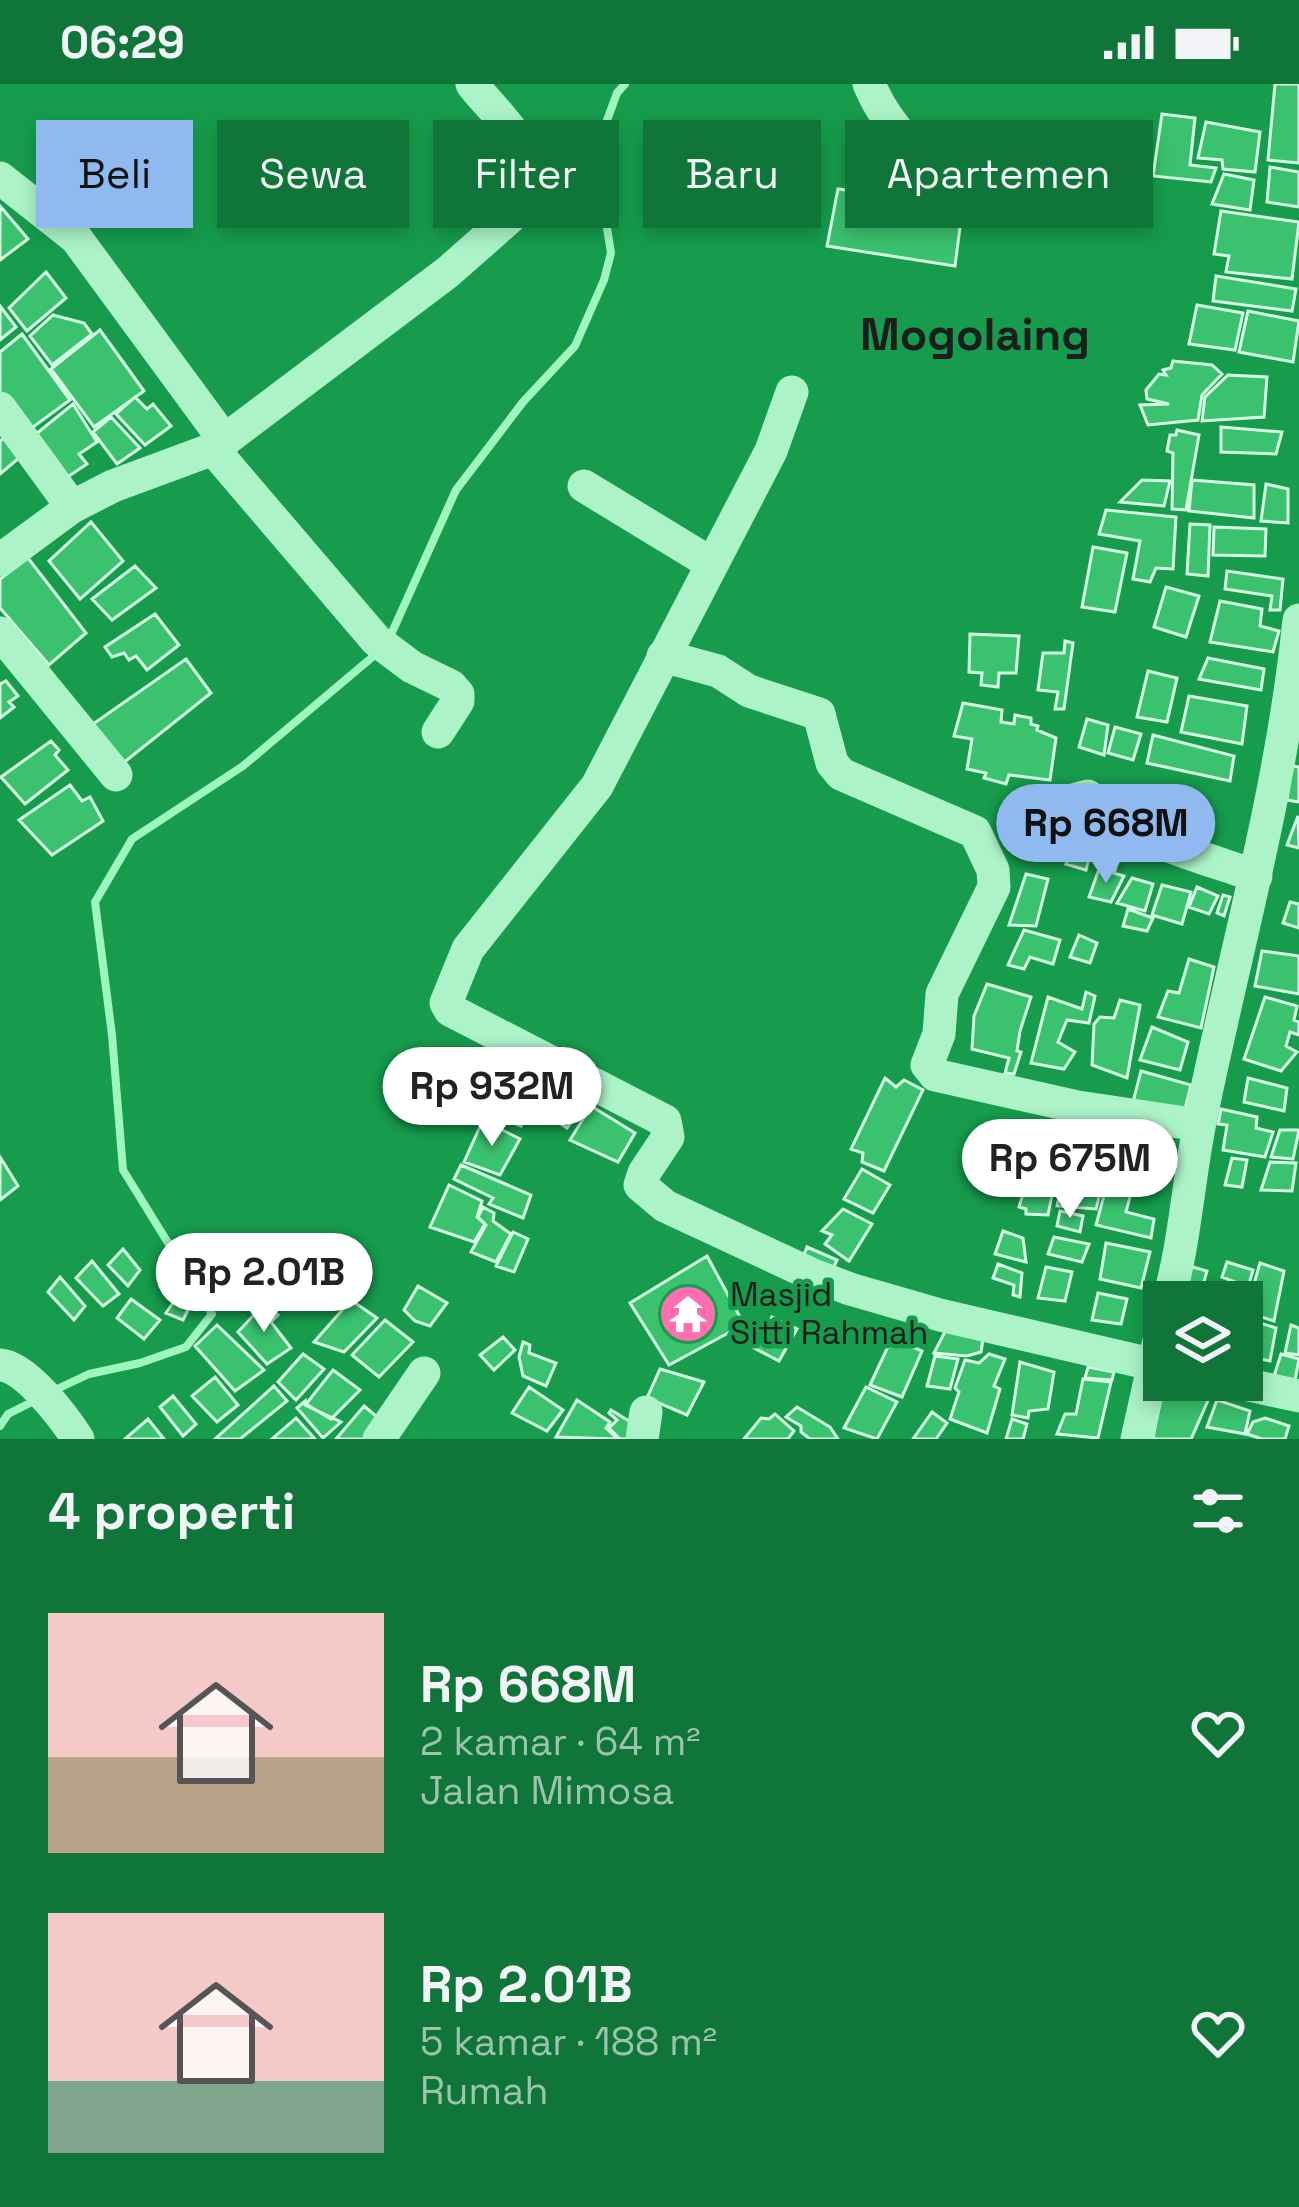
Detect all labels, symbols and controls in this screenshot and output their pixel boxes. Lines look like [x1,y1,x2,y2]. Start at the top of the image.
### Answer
text: 06:29 [60,14,185,71]
chip: Beli [36,120,193,228]
chip: Sewa [217,120,409,228]
chip: Filter [433,120,619,228]
chip: Baru [643,120,821,228]
chip: Apartemen [845,120,1153,228]
district label: Mogolaing [860,306,1090,363]
pin: Rp 668M [995,784,1217,886]
text: Rp 668M [1023,798,1189,847]
pin: Rp 932M [381,1047,603,1149]
text: Rp 932M [410,1061,574,1110]
pin: Rp 675M [959,1119,1181,1221]
text: Rp 675M [989,1133,1151,1182]
pin: Rp 2.01B [140,1233,388,1335]
text: Rp 2.01B [183,1247,345,1296]
place label: Masjid Sitti Rahmah [730,1274,928,1354]
map controls [1143,1281,1263,1401]
button: layers [1143,1281,1263,1401]
temple icon: Masjid Sitti Rahmah [657,1283,719,1345]
icon: filters [1185,1478,1251,1544]
text: 4 properti [48,1479,295,1544]
text: Rp 668M [420,1652,636,1717]
icon: home [144,1661,288,1805]
icon: heart [1185,1700,1251,1766]
text: 2 kamar · 64 m² [420,1717,701,1766]
text: Jalan Mimosa [420,1766,674,1815]
text: Rp 2.01B [420,1952,633,2017]
icon: home [144,1961,288,2105]
icon: heart [1185,2000,1251,2066]
text: 5 kamar · 188 m² [420,2017,717,2066]
text: Rumah [420,2066,548,2115]

